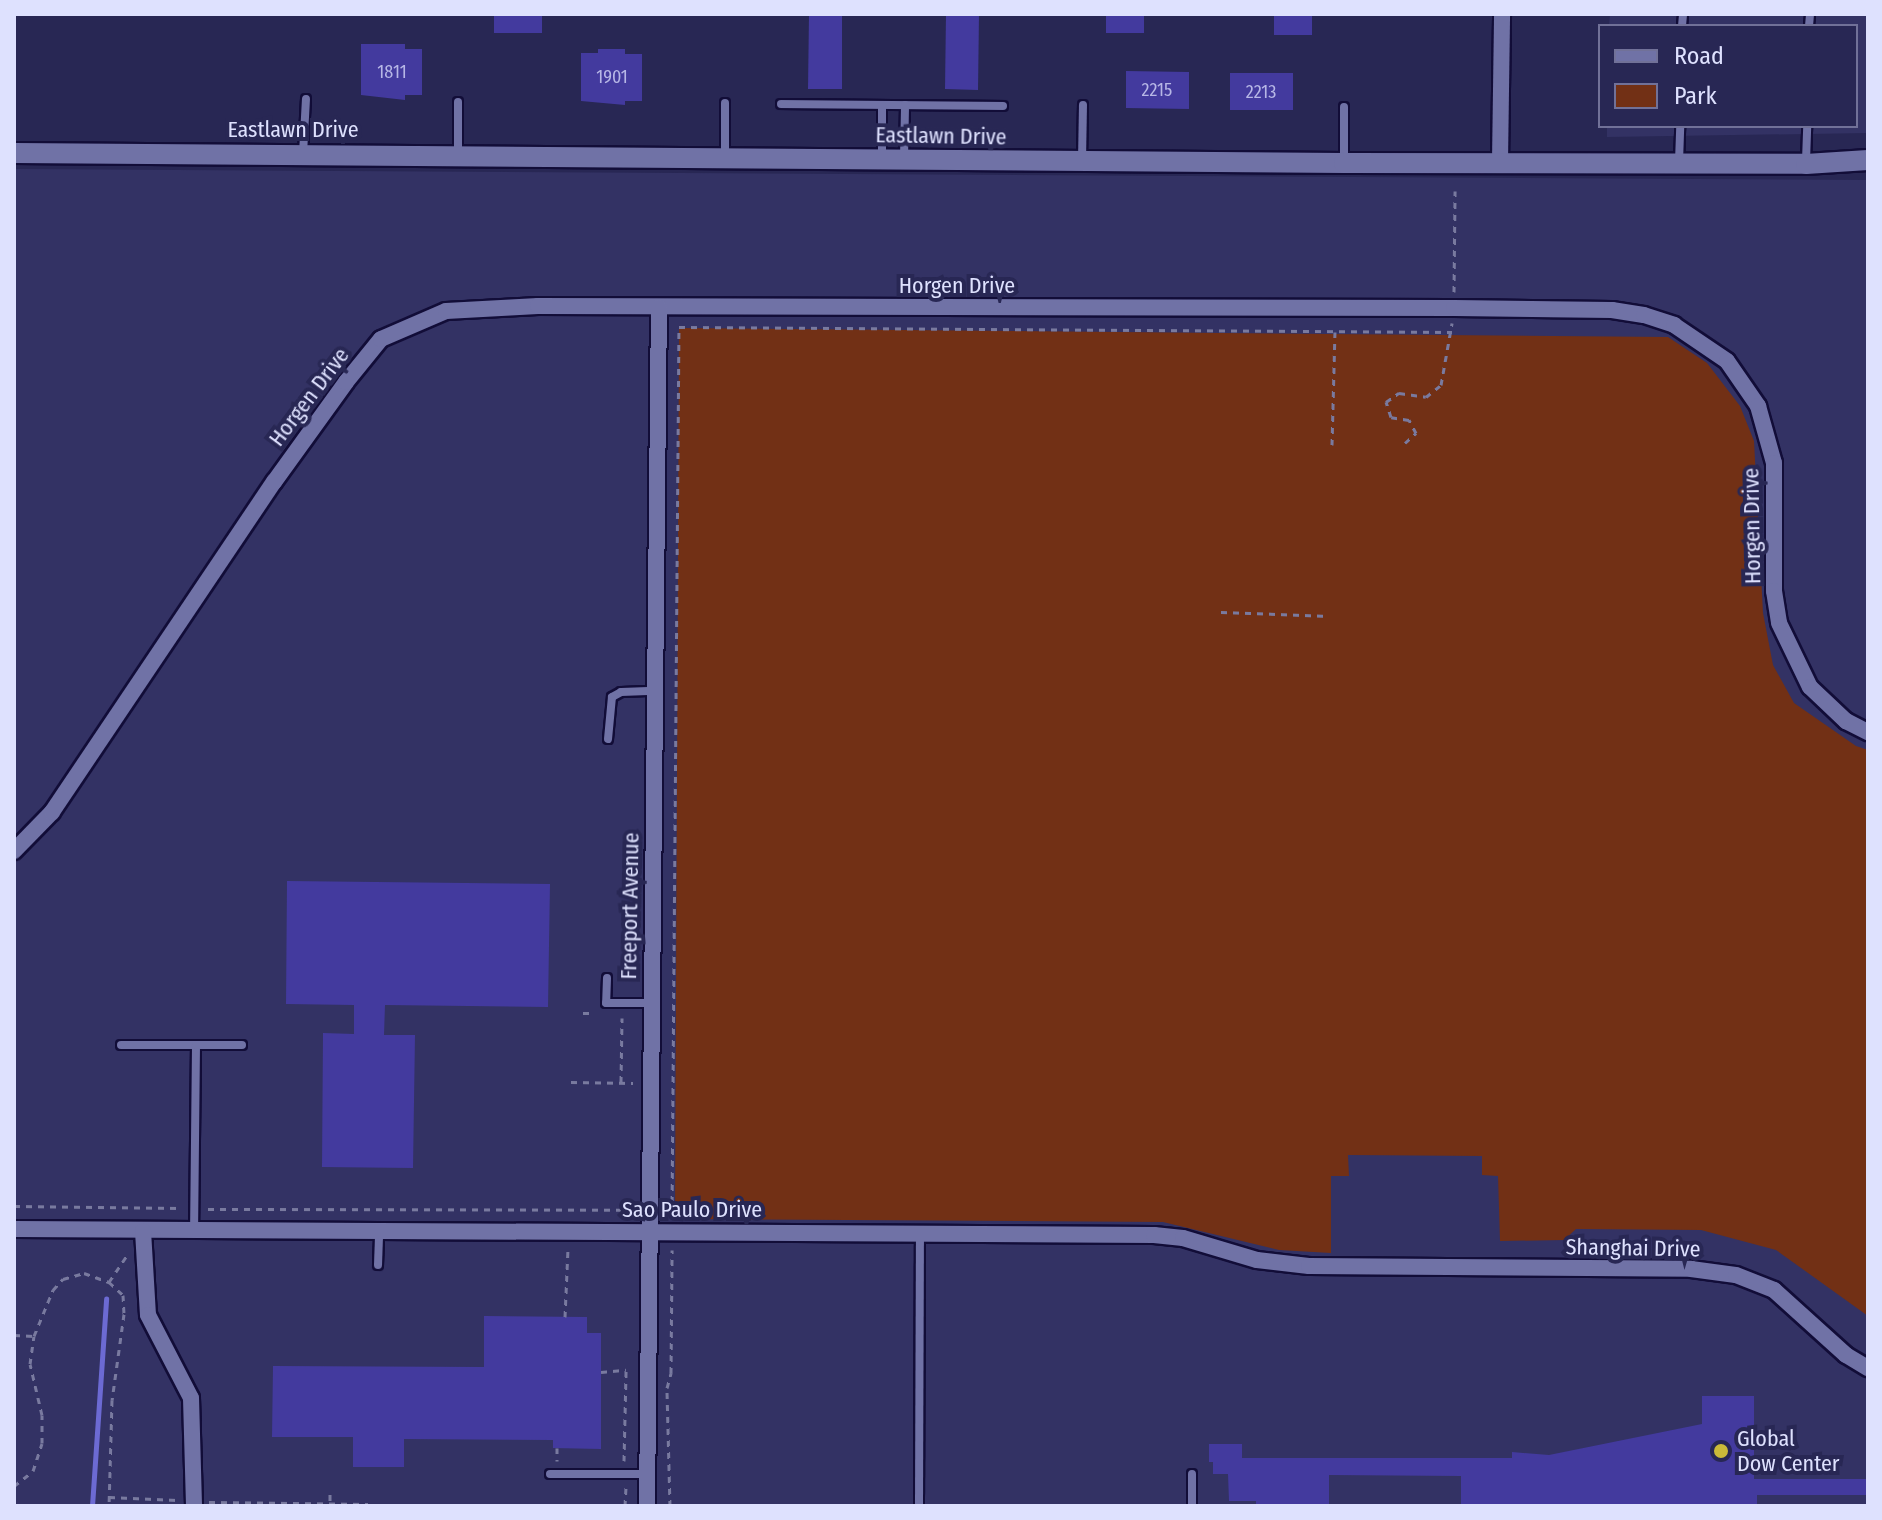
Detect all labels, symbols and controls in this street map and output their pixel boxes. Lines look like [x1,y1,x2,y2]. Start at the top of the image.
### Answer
legend [1598,24,1858,128]
text: Road [1674,42,1724,70]
house number: 1811 [377,61,407,83]
house number: 1901 [596,66,628,88]
house number: 2215 [1142,79,1172,101]
house number: 2213 [1246,81,1276,103]
text: Park [1674,82,1717,110]
street label: Eastlawn Drive [227,117,359,143]
street label: Eastlawn Drive [875,122,1007,150]
street label: Horgen Drive [899,273,1015,299]
street label: Horgen Drive [263,343,355,451]
street label: Horgen Drive [1738,468,1766,584]
street label: Freeport Avenue [616,832,644,980]
street label: Sao Paulo Drive [622,1197,762,1223]
street label: Shanghai Drive [1565,1234,1701,1262]
place label: Global Dow Center [1737,1425,1840,1476]
marker: Global Dow Center [1712,1442,1730,1460]

